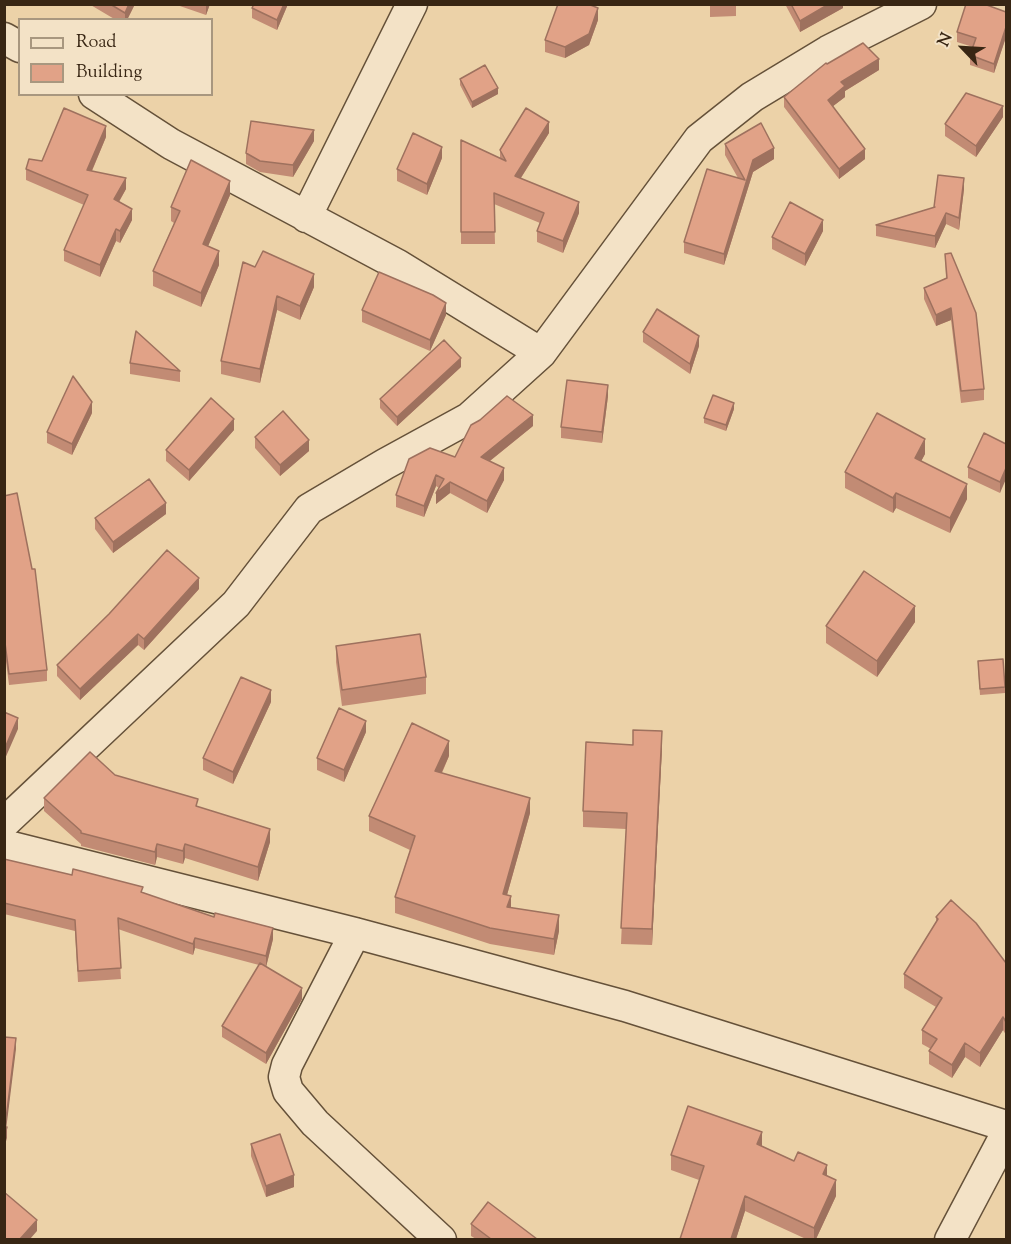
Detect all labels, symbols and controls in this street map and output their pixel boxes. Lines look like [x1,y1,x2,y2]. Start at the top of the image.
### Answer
legend [18,18,213,96]
north arrow [933,18,993,78]
text: Road [76,30,116,56]
text: N [933,30,959,51]
text: Building [76,60,142,86]

